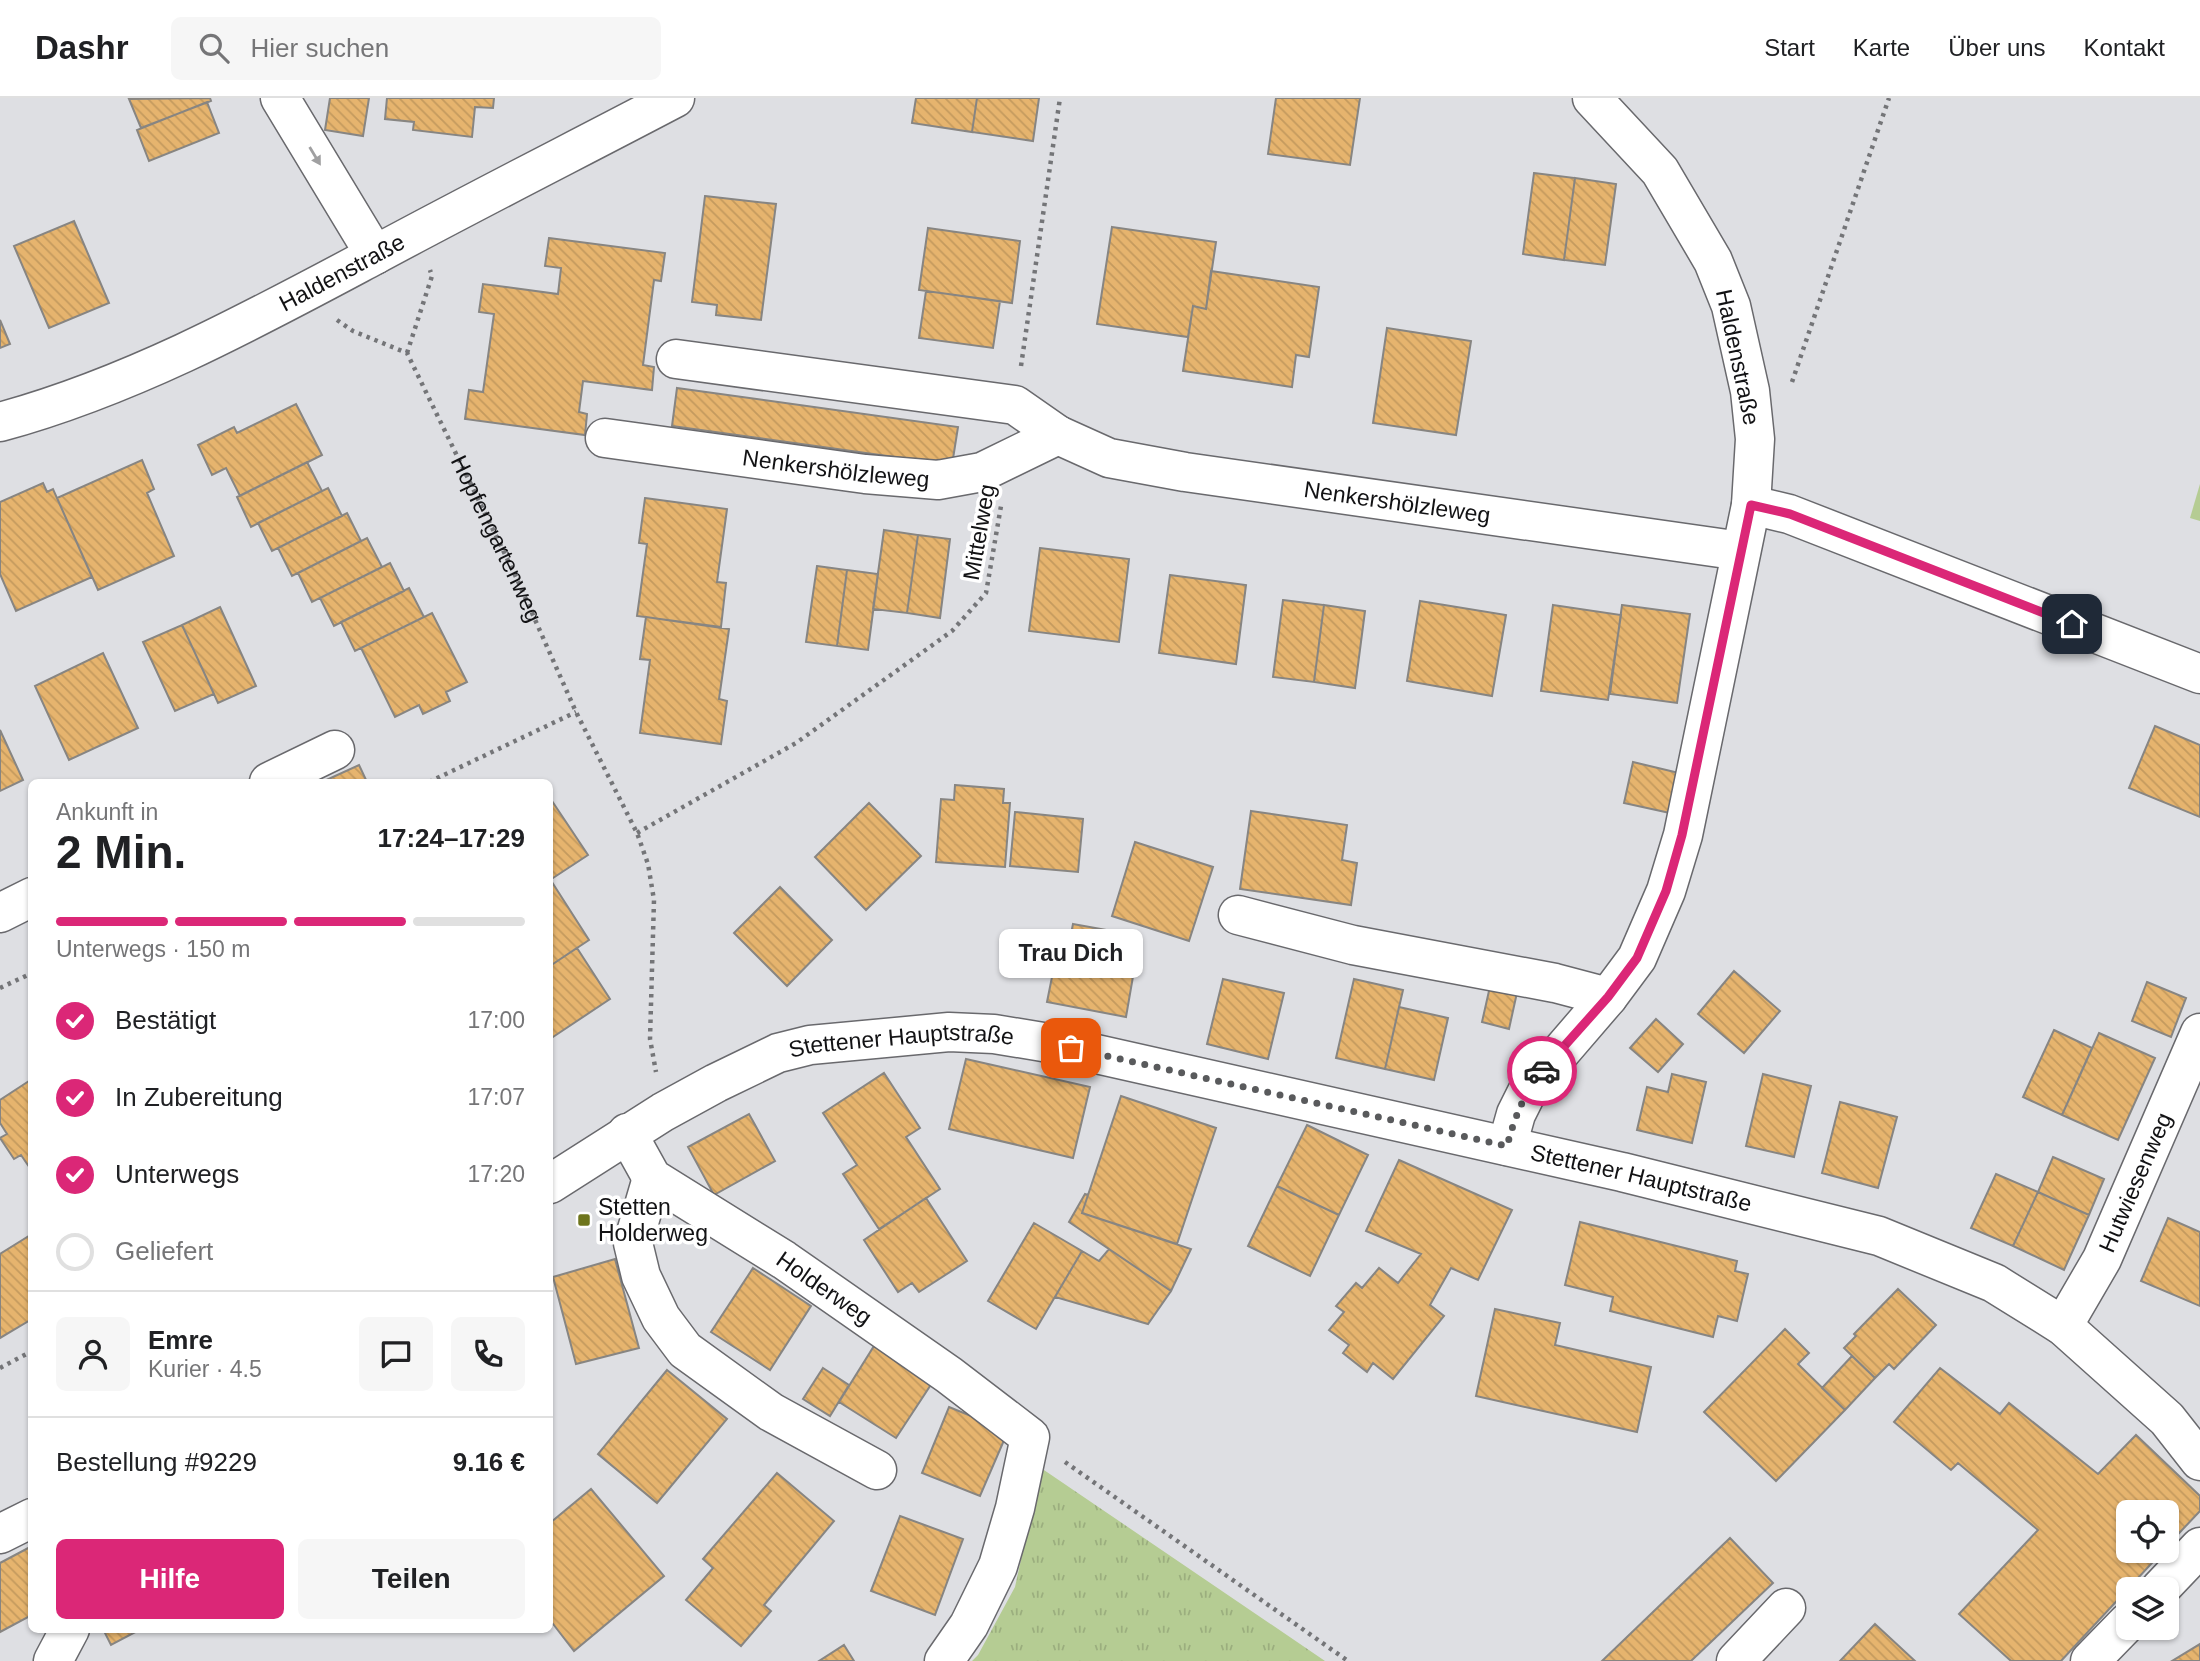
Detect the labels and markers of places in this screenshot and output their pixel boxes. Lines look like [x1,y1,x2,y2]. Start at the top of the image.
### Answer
pin [2042,594,2102,654]
callout: Trau Dich [999,929,1143,978]
pin [1041,1018,1101,1078]
place label: Stetten Holderweg [598,1194,708,1246]
marker: Stetten Holderweg [576,1212,592,1228]

